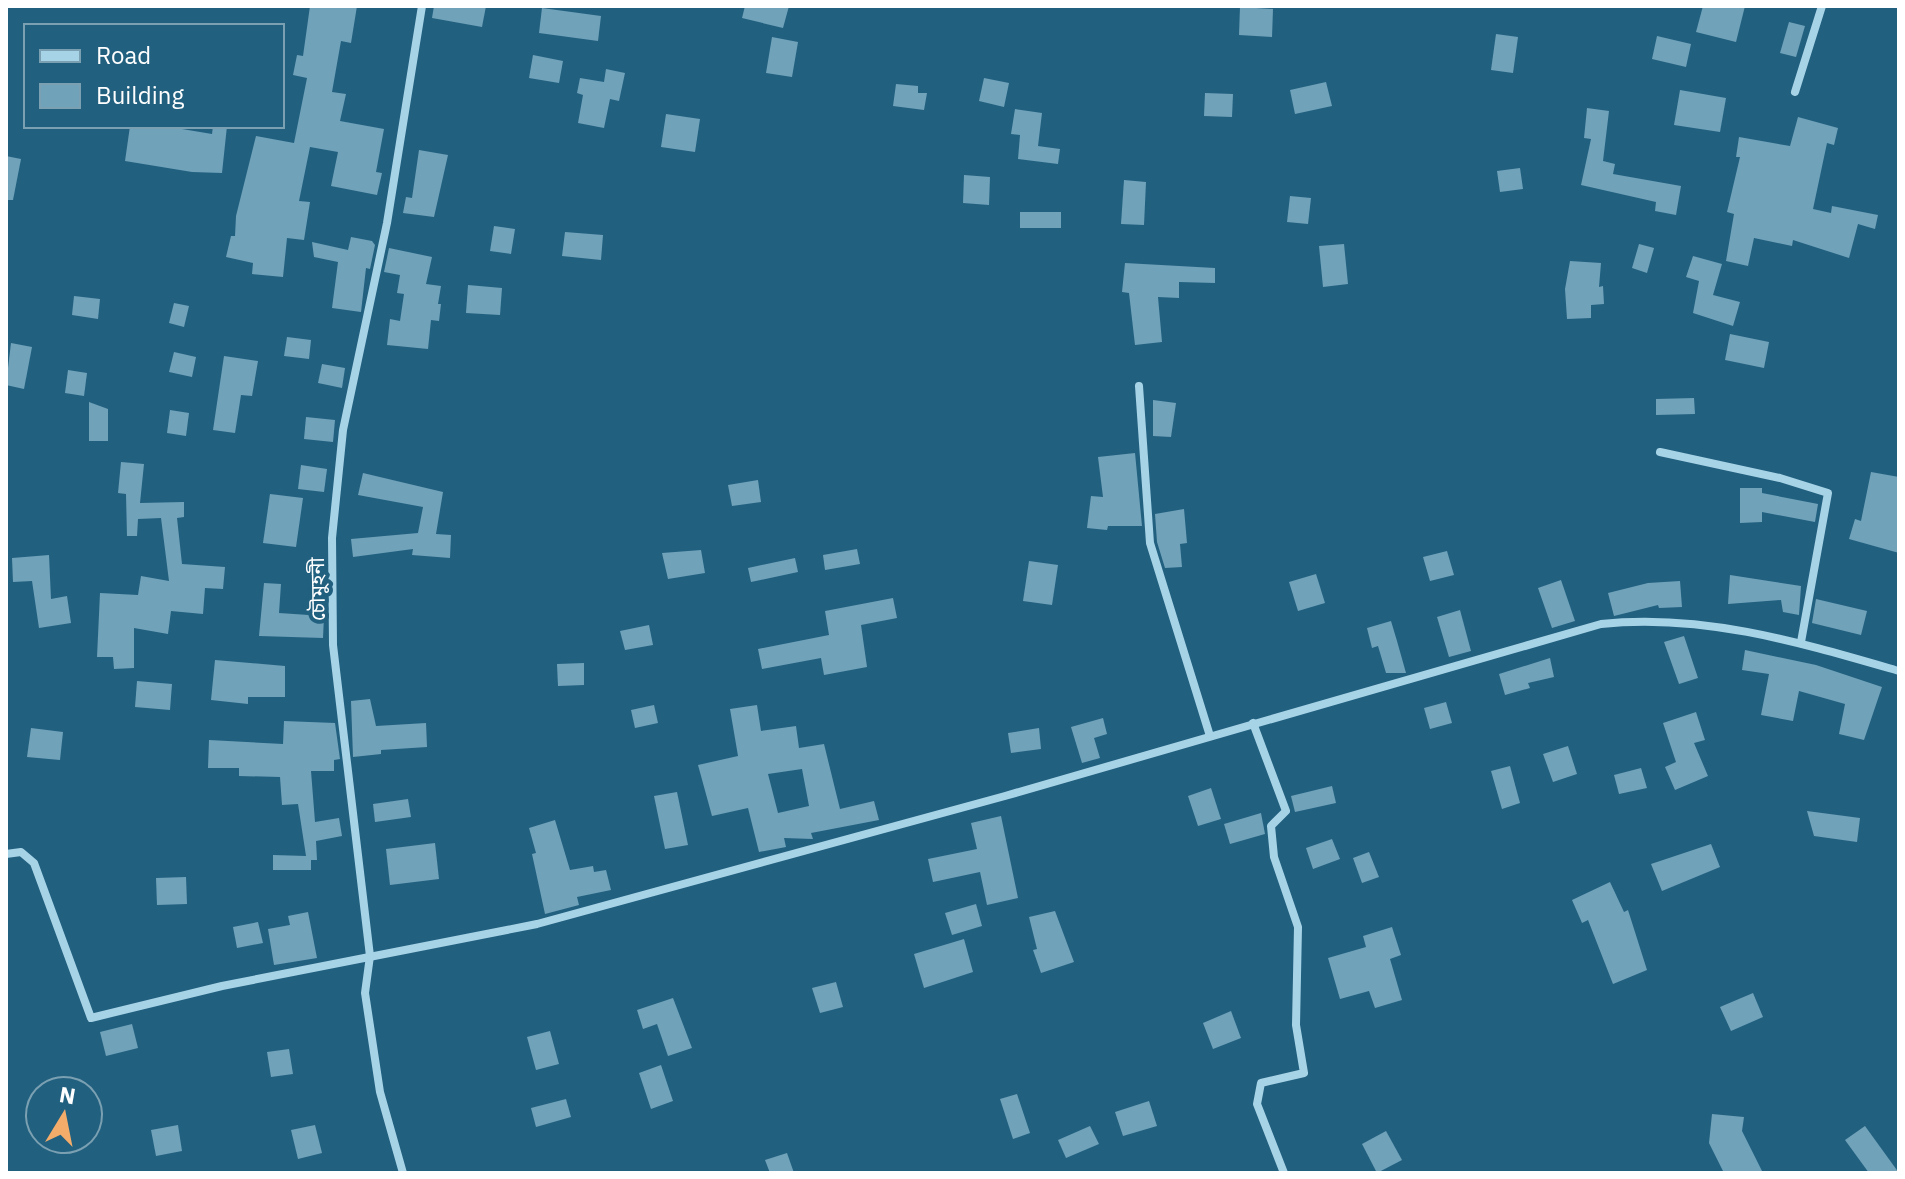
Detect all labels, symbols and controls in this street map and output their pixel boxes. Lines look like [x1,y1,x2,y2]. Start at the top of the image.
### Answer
legend [24,24,284,128]
text: Road [96,39,151,71]
text: Building [96,79,184,111]
street label: চৌমুহনী [303,556,331,621]
north arrow [24,1075,104,1155]
text: N [57,1079,78,1110]

